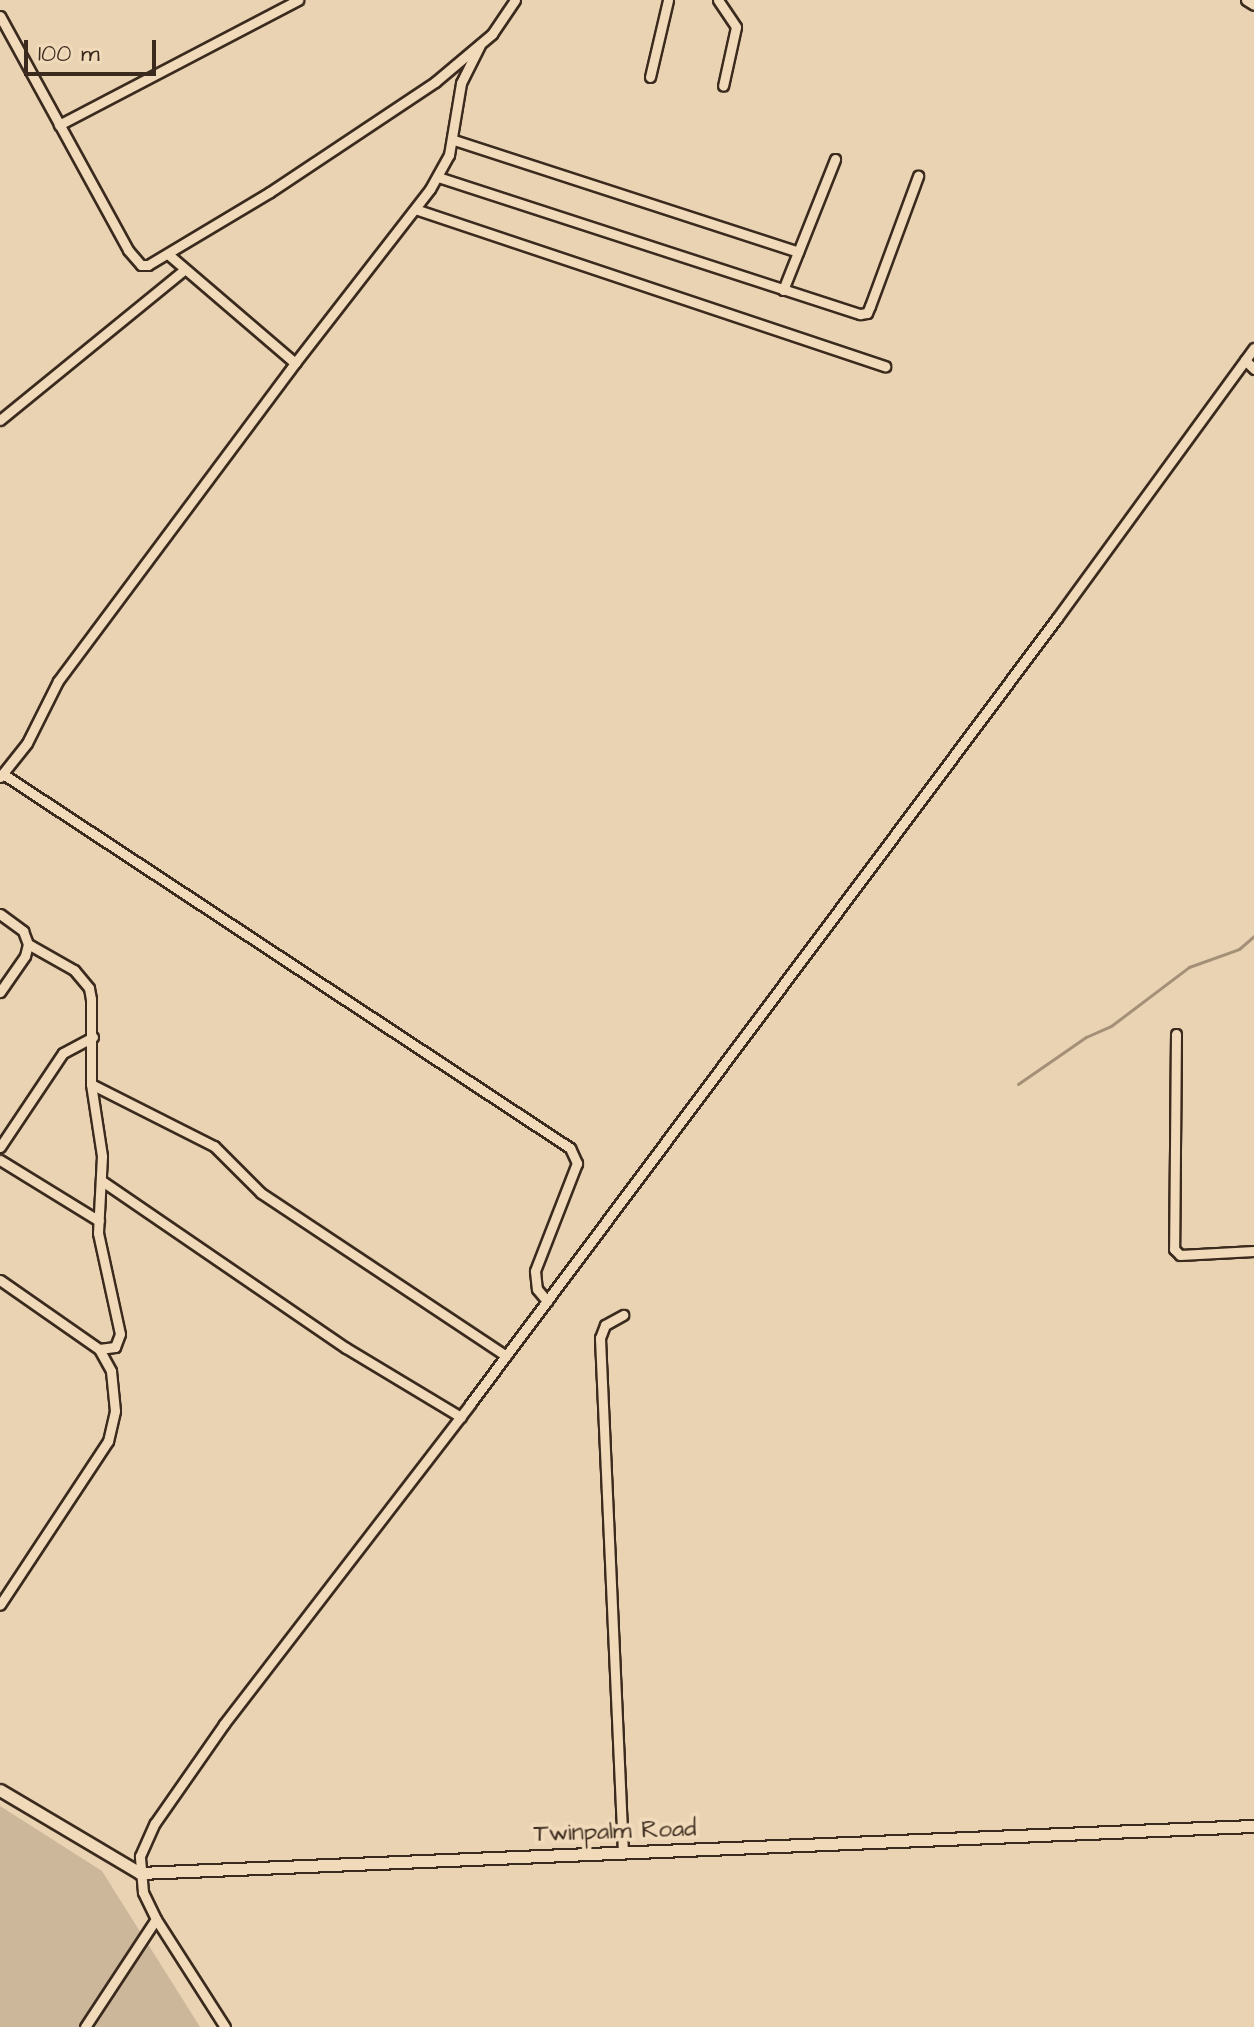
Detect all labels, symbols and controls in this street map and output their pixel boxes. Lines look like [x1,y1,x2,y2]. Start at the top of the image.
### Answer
scale bar [28,24,160,74]
text: 100 m [38,37,100,71]
street label: Twinpalm Road [533,1815,697,1849]

